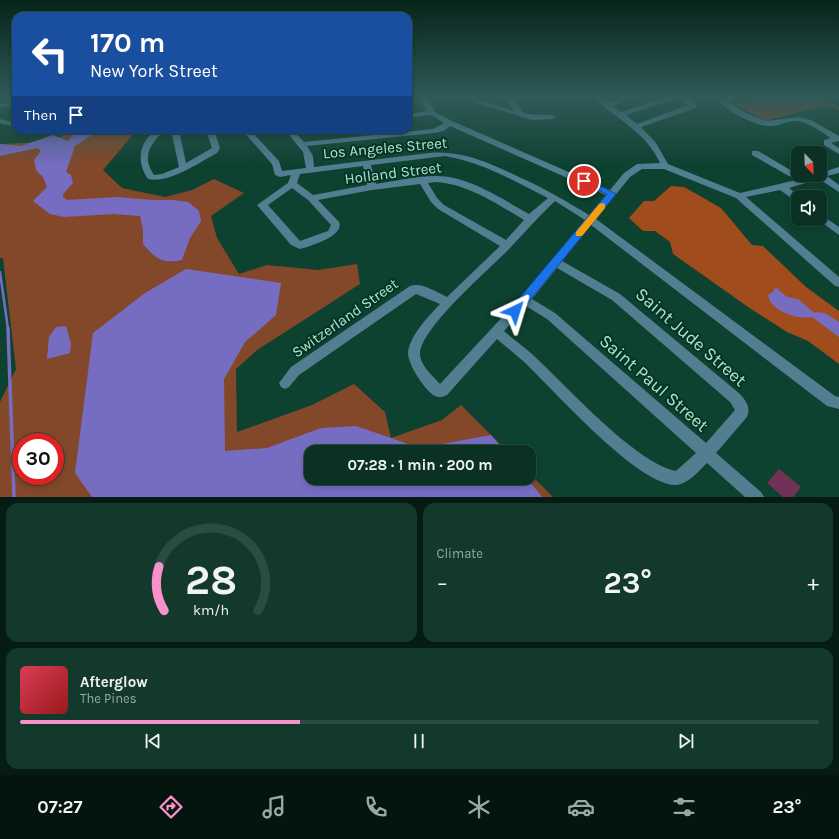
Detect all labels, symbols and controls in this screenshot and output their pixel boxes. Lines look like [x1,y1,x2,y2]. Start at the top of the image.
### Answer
text: 170 m [90,26,165,59]
icon: left [24,28,76,80]
text: New York Street [90,60,218,82]
icon: arrive [65,104,87,126]
text: Then [24,106,57,124]
street label: Los Angeles Street [322,134,448,162]
north arrow [791,146,827,182]
map controls [791,146,827,226]
street label: Holland Street [343,158,443,188]
pin [567,164,601,198]
icon: arrive [573,170,595,192]
button: sound [791,190,827,226]
street label: Switzerland Street [288,274,402,361]
street label: Saint Jude Street [631,283,751,391]
position arrow [494,290,536,332]
street label: Saint Paul Street [595,330,713,437]
speed limit sign: 30 [12,433,64,485]
text: 07:28 · 1 min · 200 m [347,456,493,474]
text: Climate [437,546,483,561]
text: 28 [185,555,237,603]
text: 23° [604,565,652,601]
text: − [437,570,448,596]
text: + [807,570,819,596]
text: km/h [193,601,229,618]
text: Afterglow [80,673,148,691]
text: The Pines [80,691,137,706]
icon: previous [142,730,164,752]
icon: pause [408,730,430,752]
icon: next [675,730,697,752]
icon: directions [157,793,185,821]
icon: music [260,793,288,821]
icon: phone [362,793,390,821]
icon: climate [465,793,493,821]
icon: car [567,793,595,821]
icon: filters [670,793,698,821]
text: 07:27 [37,796,82,818]
text: 23° [773,796,802,818]

